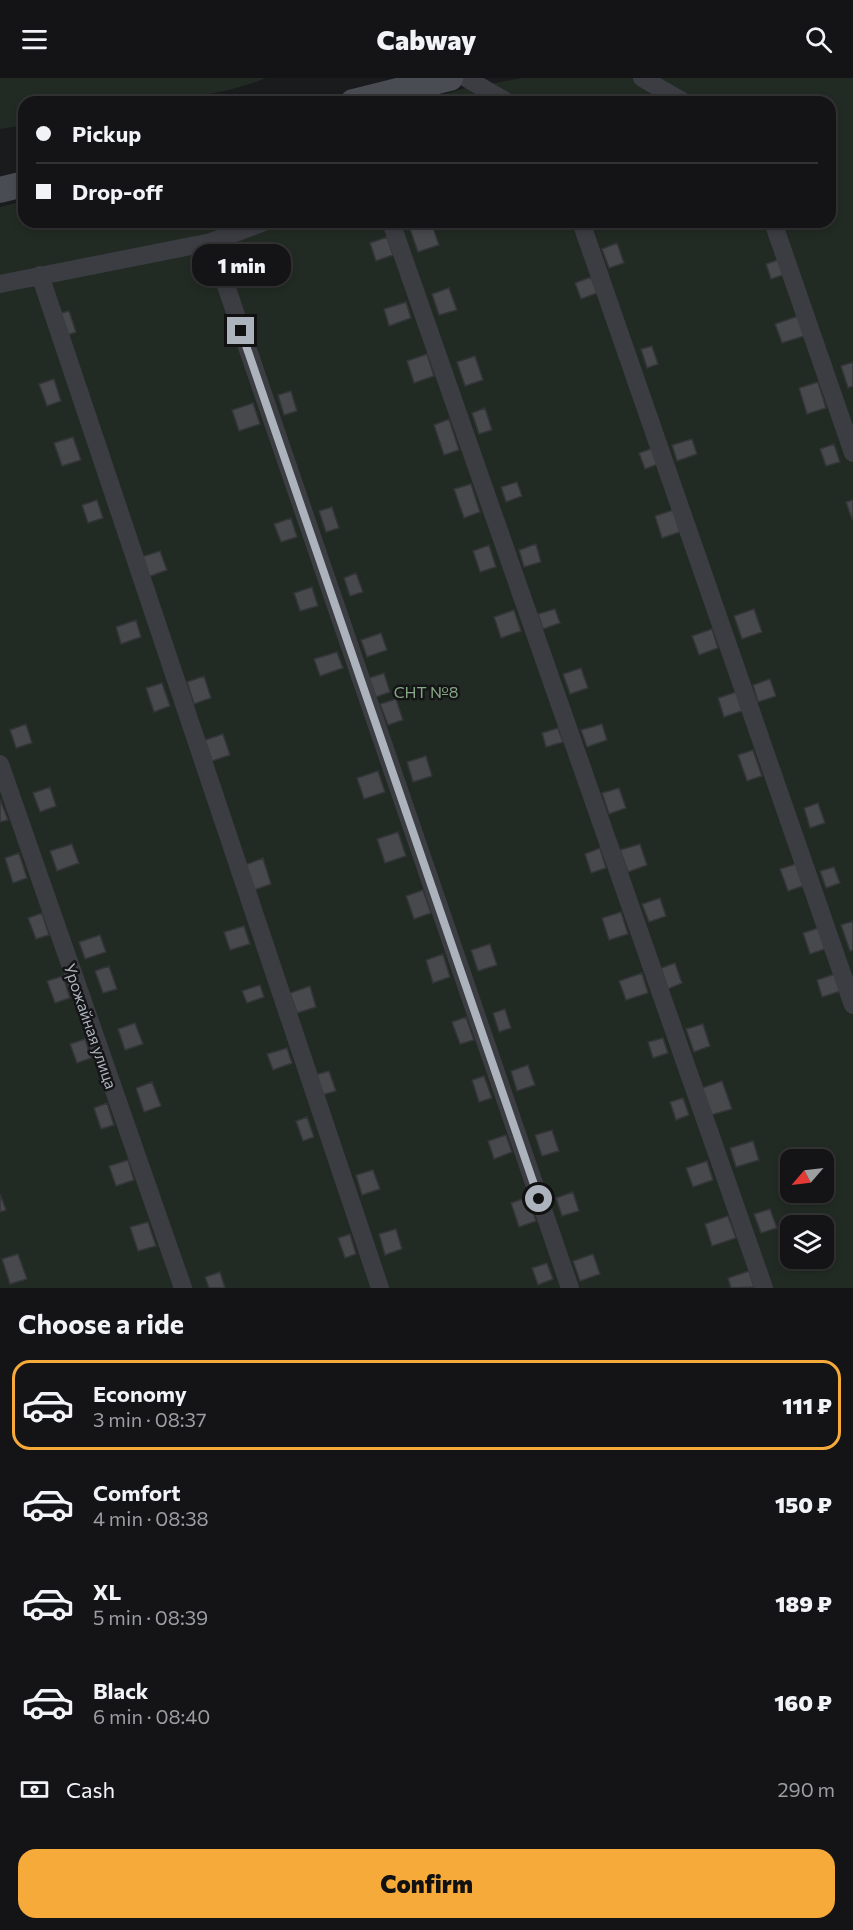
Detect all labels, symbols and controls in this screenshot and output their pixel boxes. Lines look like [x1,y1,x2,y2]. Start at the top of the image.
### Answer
icon: menu [18,23,51,56]
text: Cabway [377,23,476,56]
icon: search [802,23,835,56]
text: Pickup [72,120,141,147]
text: Drop-off [72,178,163,205]
callout: 1 min [192,244,290,286]
text: 1 min [217,253,266,277]
route end [227,317,254,344]
park label: СНТ №8 [394,682,458,701]
street label: Урожайная улица [61,961,121,1091]
north arrow [780,1149,834,1203]
map controls [780,1149,834,1269]
route start [525,1185,552,1212]
button: layers [780,1215,834,1269]
text: Choose a ride [18,1307,184,1340]
icon: car [21,1378,75,1432]
text: Economy [93,1380,187,1407]
text: 111 ₽ [782,1392,832,1419]
text: 3 min · 08:37 [93,1407,206,1431]
icon: car [21,1477,75,1531]
text: Comfort [93,1479,181,1506]
text: 150 ₽ [775,1491,832,1518]
text: 4 min · 08:38 [93,1506,209,1530]
icon: car [21,1576,75,1630]
text: XL [93,1578,121,1605]
text: 189 ₽ [775,1590,832,1617]
text: 5 min · 08:39 [93,1605,208,1629]
icon: car [21,1675,75,1729]
text: Black [93,1677,148,1704]
text: 160 ₽ [774,1689,832,1716]
text: 6 min · 08:40 [93,1704,210,1728]
icon: cash [18,1773,51,1806]
text: Cash [66,1776,115,1803]
text: 290 m [777,1777,835,1801]
button: Confirm [18,1849,835,1918]

